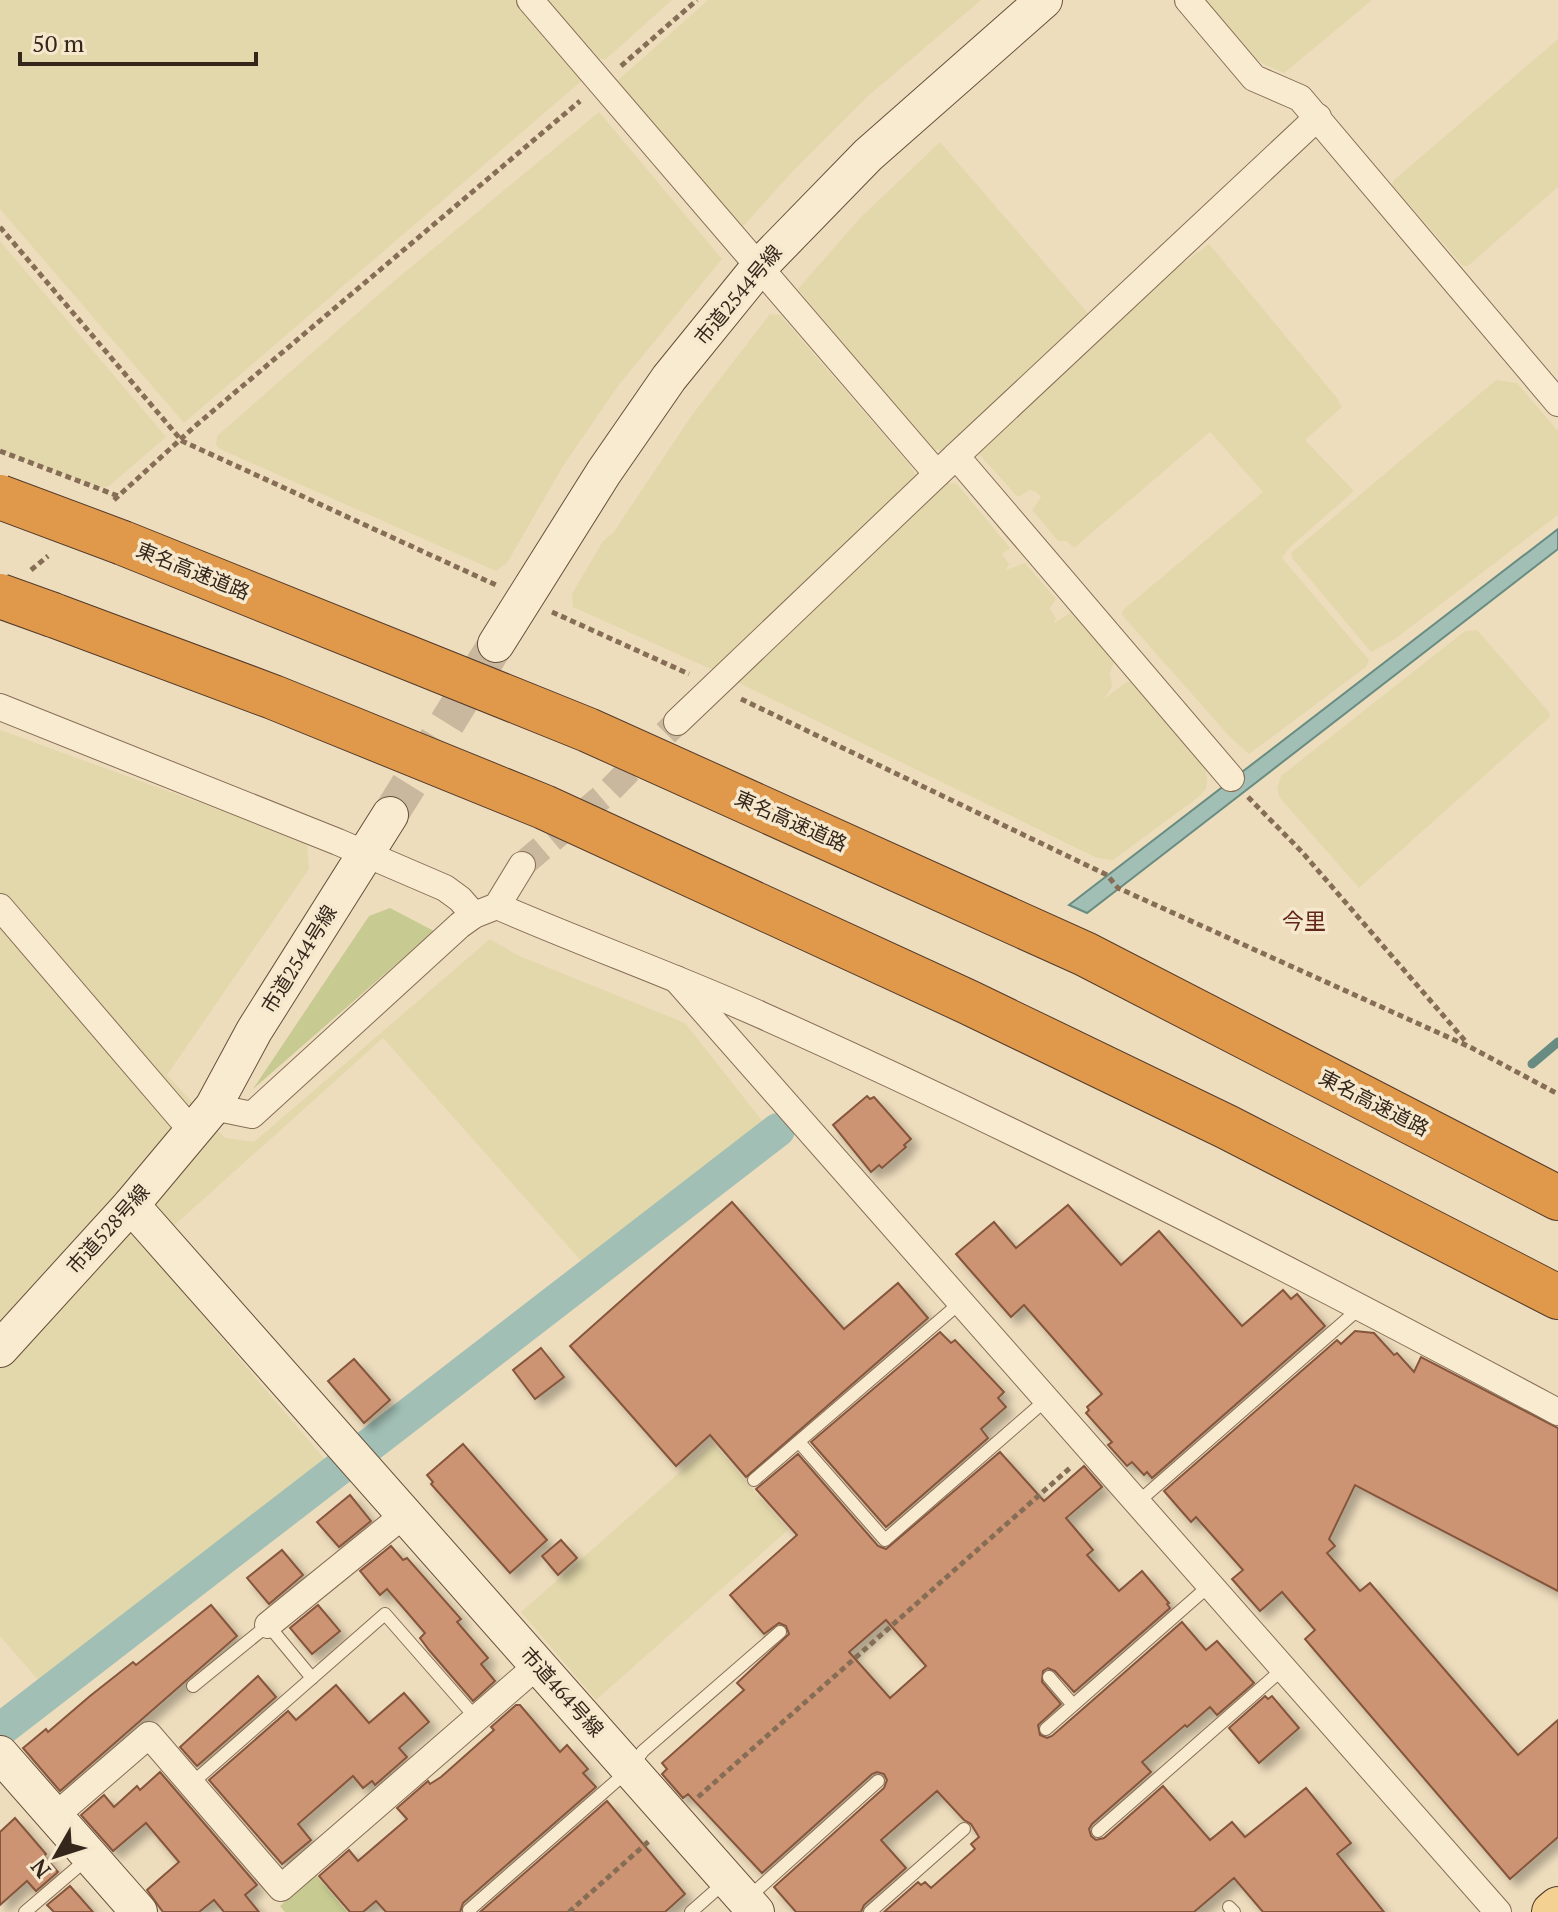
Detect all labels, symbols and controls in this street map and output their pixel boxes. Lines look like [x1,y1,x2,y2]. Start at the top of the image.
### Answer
scale bar [20,16,256,66]
text: 50 m [32,27,84,59]
street label: 市道2544号線 [688,239,787,350]
street label: 東名高速道路 [132,536,254,606]
street label: 東名高速道路 [731,784,852,857]
street label: 市道2544号線 [255,900,343,1018]
district label: 今里 [1282,906,1326,935]
street label: 東名高速道路 [1315,1063,1434,1142]
street label: 市道528号線 [60,1178,155,1279]
street label: 市道464号線 [515,1641,610,1742]
north arrow [16,1816,96,1896]
text: N [23,1853,57,1885]

